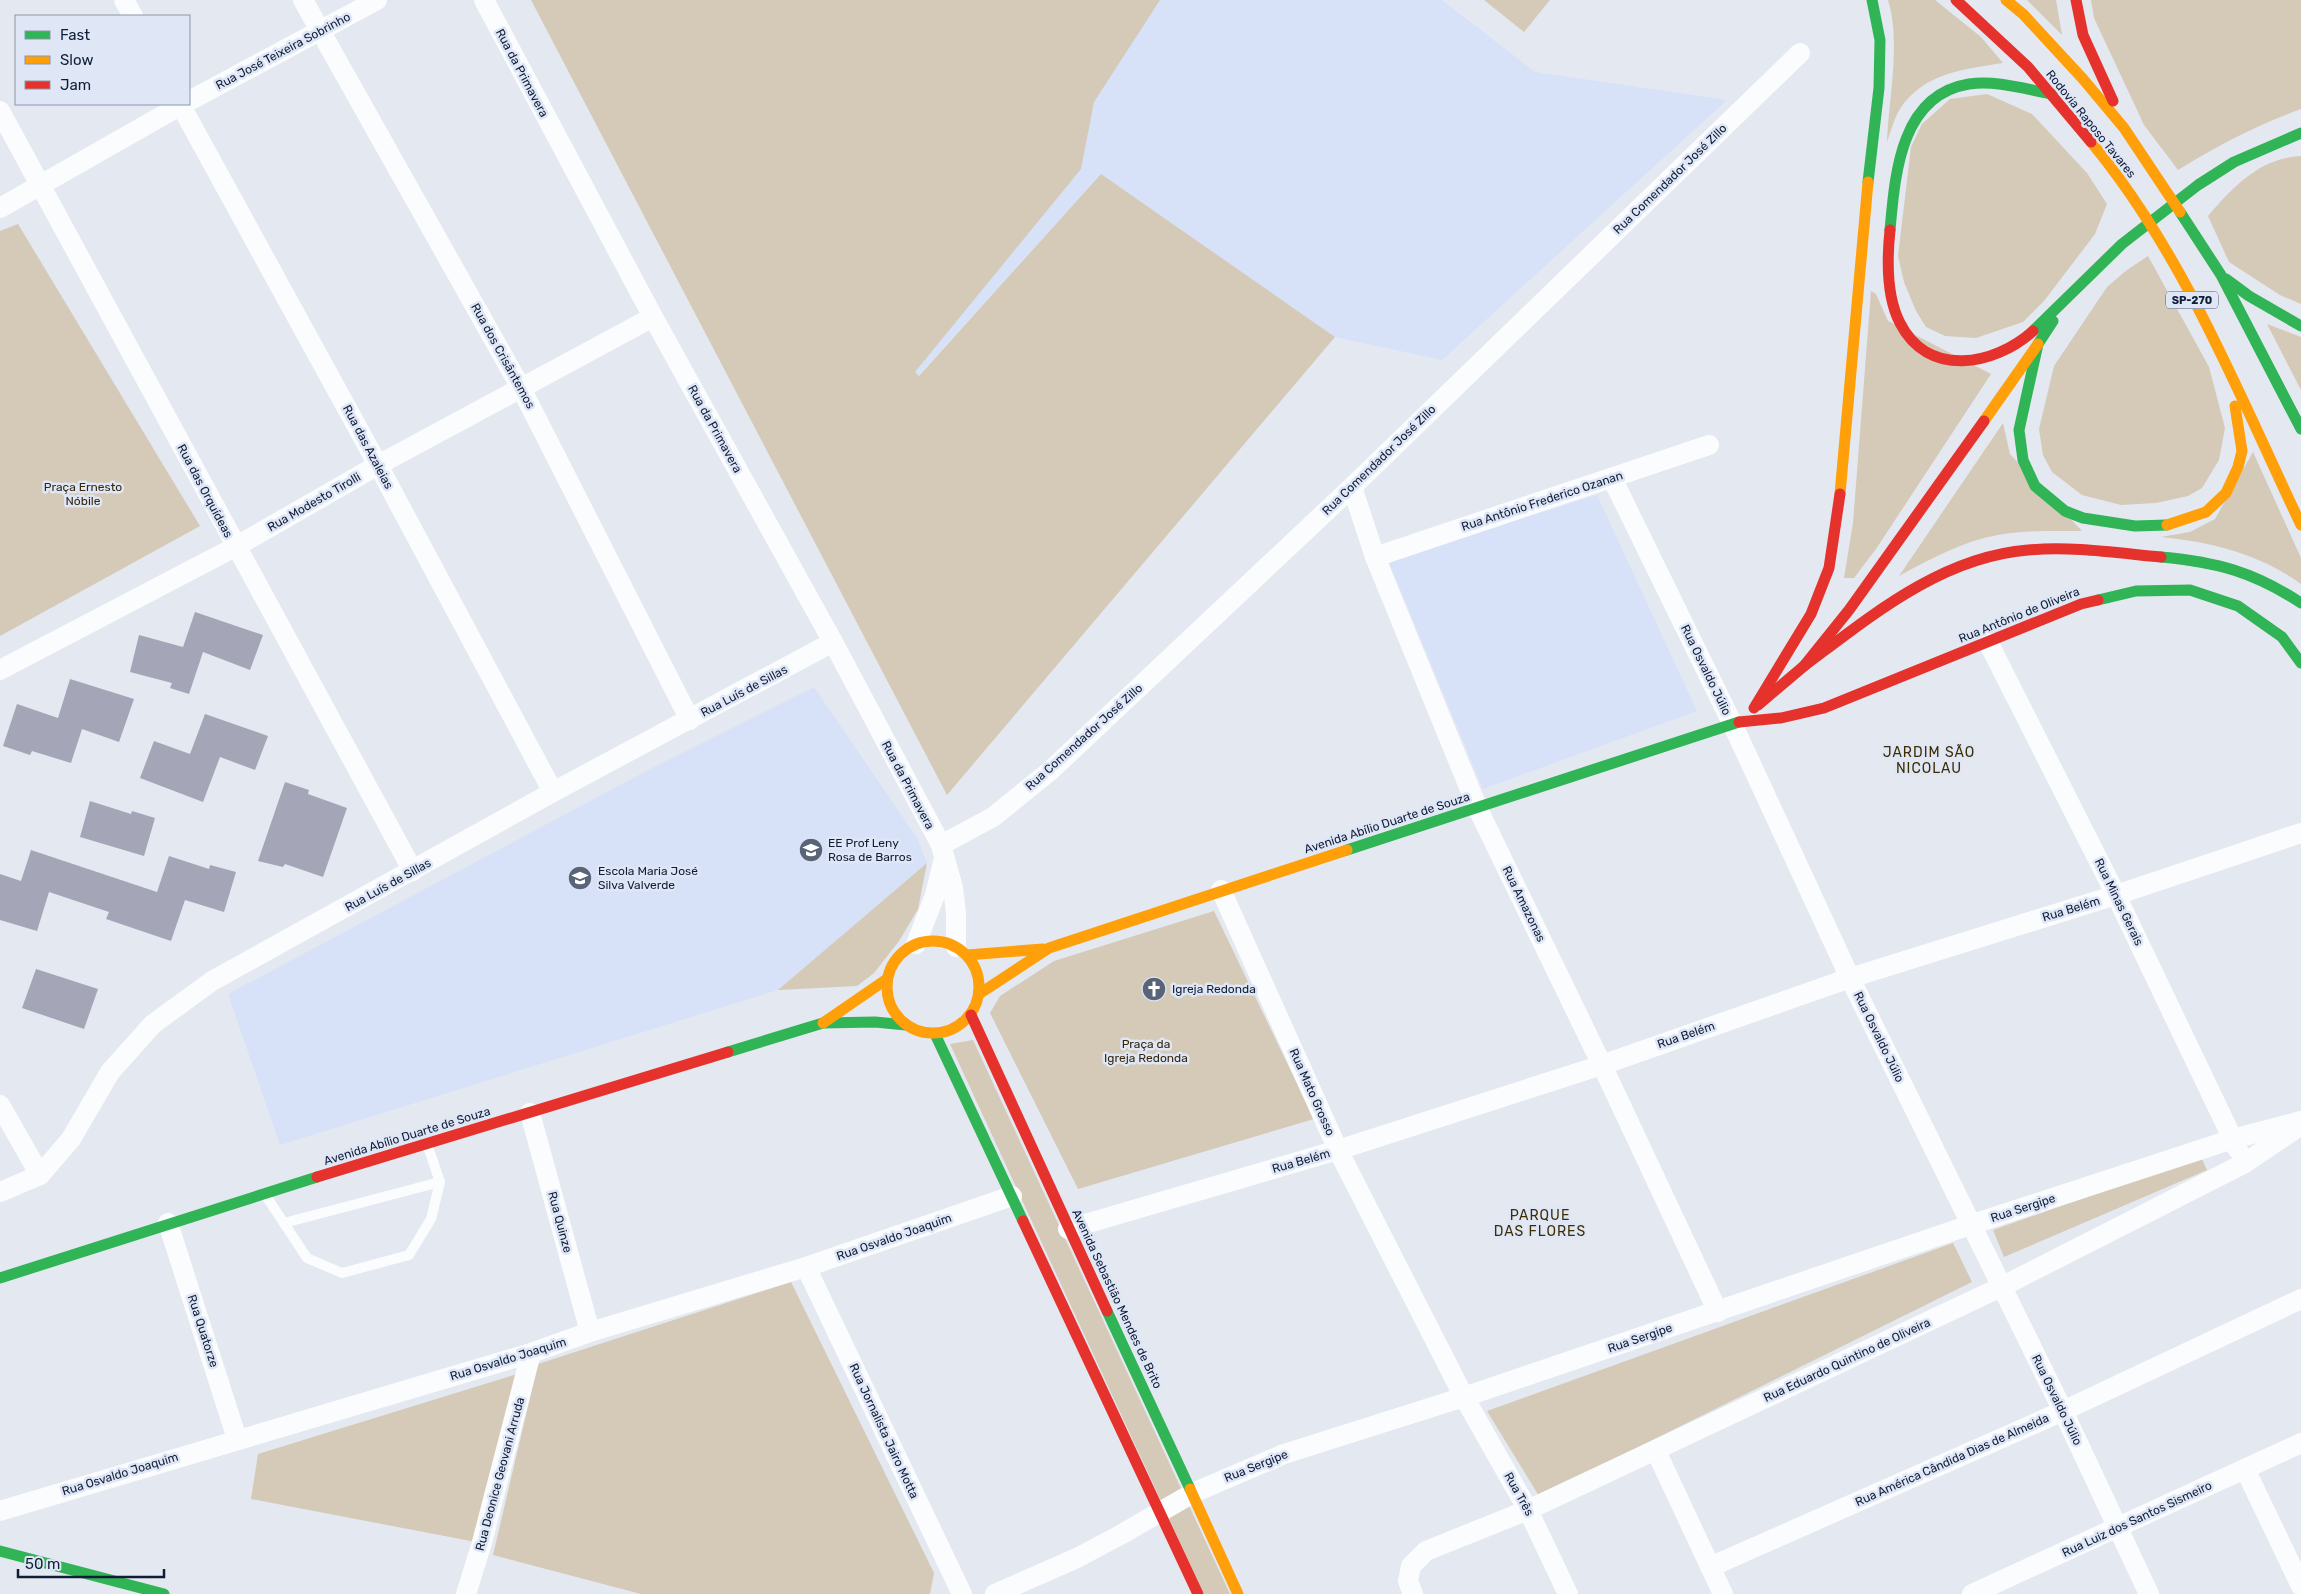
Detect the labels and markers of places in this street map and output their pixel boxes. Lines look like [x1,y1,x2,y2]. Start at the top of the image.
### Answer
place label: EE Prof Leny Rosa de Barros [828,836,912,864]
school or university icon: EE Prof Leny Rosa de Barros [798,837,824,863]
place label: Escola Maria José Silva Valverde [598,864,698,892]
school or university icon: Escola Maria José Silva Valverde [567,865,593,891]
church icon: Igreja Redonda [1141,976,1167,1002]
place label: Igreja Redonda [1172,982,1256,996]

